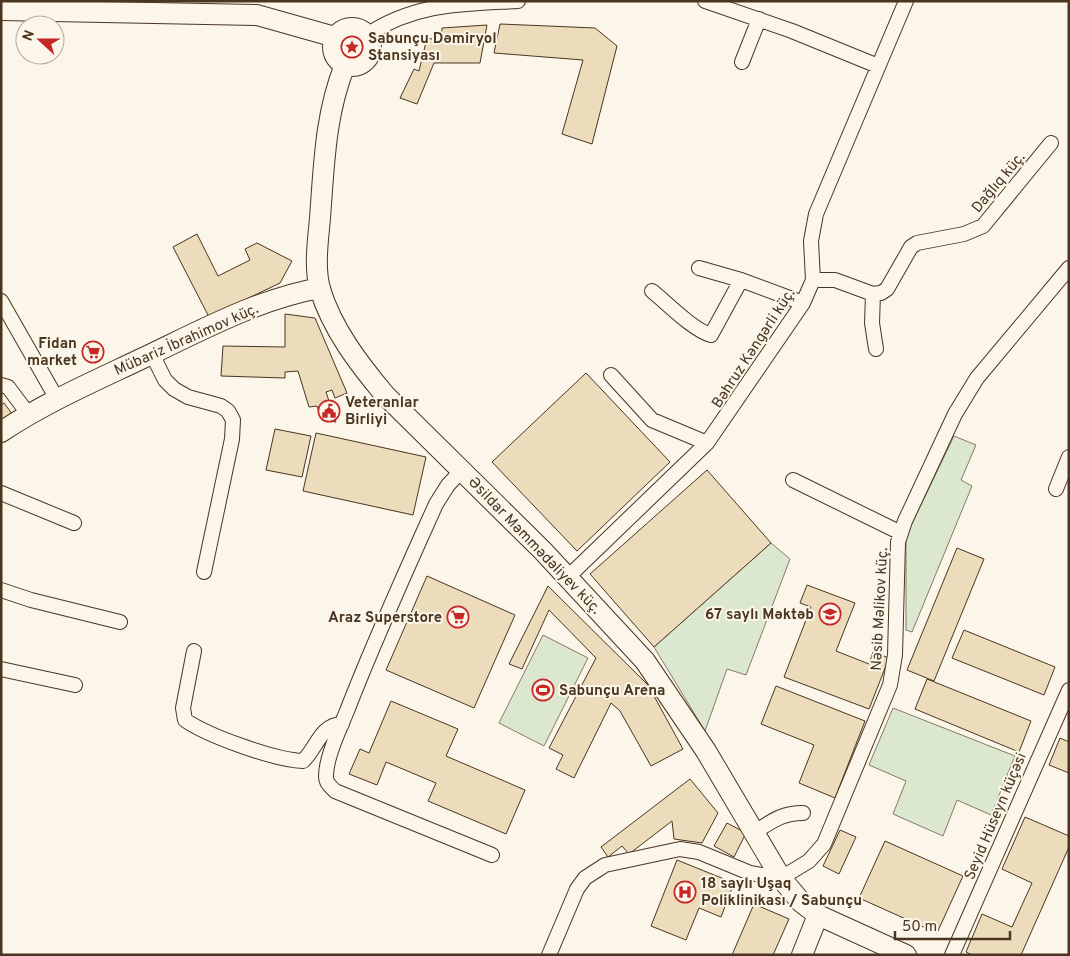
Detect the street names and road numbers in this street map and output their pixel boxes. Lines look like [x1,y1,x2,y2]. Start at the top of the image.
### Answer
street label: Dağlıq küç. [968,149,1030,217]
street label: Bəhruz Kəngərli küç. [708,285,800,412]
street label: Mübariz İbrahimov küç. [111,299,262,381]
street label: Əsildar Məmmədəliyev küç. [463,473,605,619]
street label: Nəsib Məlikov küç. [868,547,893,671]
street label: Seyid Hüseyn küçəsi [961,750,1032,883]

